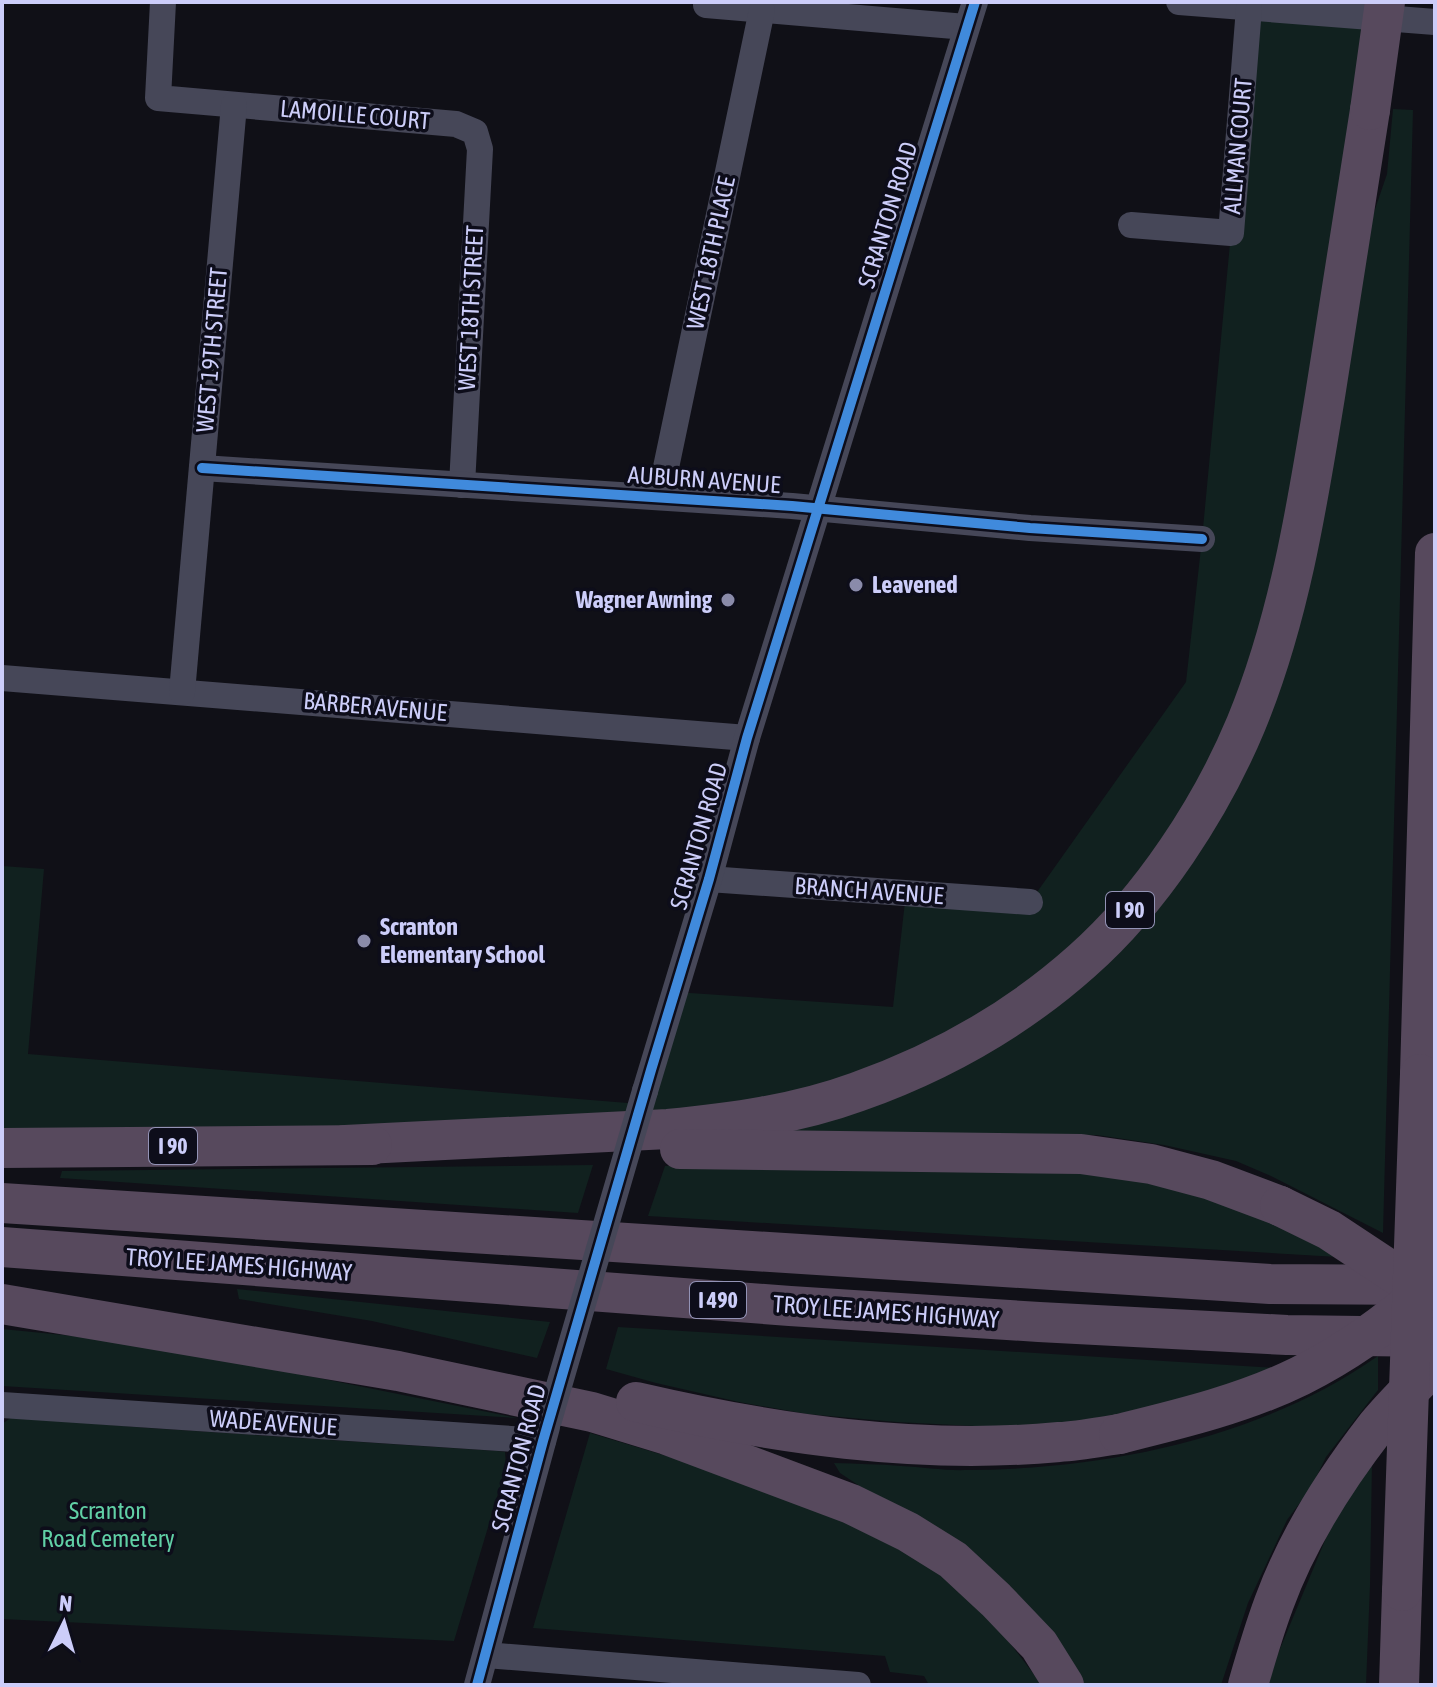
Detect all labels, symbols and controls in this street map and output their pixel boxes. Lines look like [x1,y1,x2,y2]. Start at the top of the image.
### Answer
street label: ALLMAN COURT [1218,76,1257,215]
street label: LAMOILLE COURT [279,94,432,135]
street label: SCRANTON ROAD [852,139,923,291]
street label: WEST 18TH PLACE [681,174,740,332]
street label: WEST 18TH STREET [453,224,488,391]
street label: WEST 19TH STREET [191,266,232,434]
street label: AUBURN AVENUE [627,461,781,498]
place label: Leavened [872,571,958,598]
marker: Leavened [847,576,865,594]
place label: Wagner Awning [575,586,713,613]
marker: Wagner Awning [719,591,737,609]
street label: BARBER AVENUE [302,687,448,726]
street label: SCRANTON ROAD [665,759,732,912]
street label: BRANCH AVENUE [794,872,944,909]
road number: I 90 [1106,892,1154,928]
place label: Scranton Elementary School [380,913,546,968]
marker: Scranton Elementary School [355,932,373,950]
road number: I 90 [149,1128,197,1164]
street label: TROY LEE JAMES HIGHWAY [125,1243,353,1286]
road number: I 490 [690,1282,746,1318]
street label: TROY LEE JAMES HIGHWAY [772,1290,1000,1333]
street label: SCRANTON ROAD [486,1381,551,1534]
street label: WADE AVENUE [209,1405,338,1440]
park label: Scranton Road Cemetery [41,1497,175,1552]
north arrow [24,1583,104,1663]
text: N [58,1590,73,1617]

